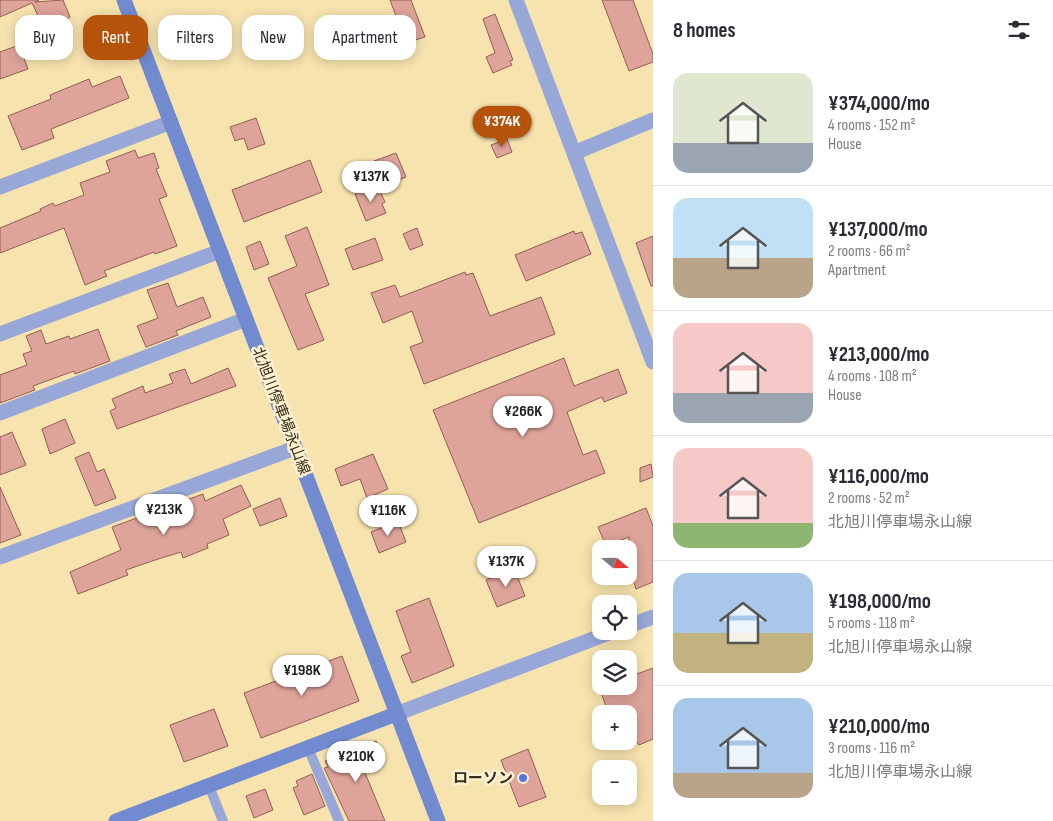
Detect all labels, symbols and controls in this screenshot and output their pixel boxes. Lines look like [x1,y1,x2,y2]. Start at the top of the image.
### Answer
chip: Buy [15,15,73,60]
chip: Rent [83,15,148,60]
chip: Filters [158,15,232,60]
chip: New [242,15,304,60]
chip: Apartment [314,15,416,60]
icon: filters [1005,16,1033,44]
text: 8 homes [673,18,736,43]
text: ¥374,000/mo [828,91,930,116]
icon: home [713,93,773,153]
pin: ¥374K [467,106,537,148]
text: ¥374K [484,112,520,131]
text: 4 rooms · 152 m² [828,116,916,135]
text: House [828,135,862,154]
pin: ¥137K [336,160,406,203]
text: ¥137K [353,167,389,186]
text: ¥137,000/mo [828,217,928,242]
icon: home [713,218,773,278]
text: 2 rooms · 66 m² [828,242,911,261]
text: Apartment [828,261,886,280]
text: ¥213,000/mo [828,342,930,367]
icon: home [713,343,773,403]
street label: 北旭川停車場永山線 [248,345,314,477]
text: 4 rooms · 108 m² [828,367,917,386]
text: House [828,386,862,405]
pin: ¥266K [488,396,558,438]
text: ¥266K [504,402,542,421]
text: ¥116,000/mo [828,464,929,489]
icon: home [713,468,773,528]
text: 2 rooms · 52 m² [828,489,910,508]
pin: ¥213K [129,494,199,536]
pin: ¥116K [353,494,423,537]
text: ¥213K [146,500,182,519]
text: ¥116K [370,501,406,520]
text: 北旭川停車場永山線 [828,513,972,532]
north arrow [592,540,638,585]
map controls [592,540,637,805]
pin: ¥137K [471,546,541,588]
text: ¥137K [488,552,524,571]
text: ¥198,000/mo [828,589,931,614]
icon: home [713,593,773,653]
button: locate [592,595,637,640]
text: 5 rooms · 118 m² [828,614,915,633]
text: 北旭川停車場永山線 [828,638,972,657]
button: layers [592,650,637,695]
pin: ¥198K [267,654,337,697]
text: ¥198K [283,661,321,680]
button: + [592,705,637,750]
text: ¥210,000/mo [828,714,930,739]
icon: home [713,718,773,778]
text: 3 rooms · 116 m² [828,739,915,758]
pin: ¥210K [321,740,391,783]
text: ¥210K [337,747,375,766]
button: − [592,760,637,805]
text: 北旭川停車場永山線 [828,763,972,782]
place label: ローソン [453,769,513,788]
marker: ローソン [517,772,529,784]

